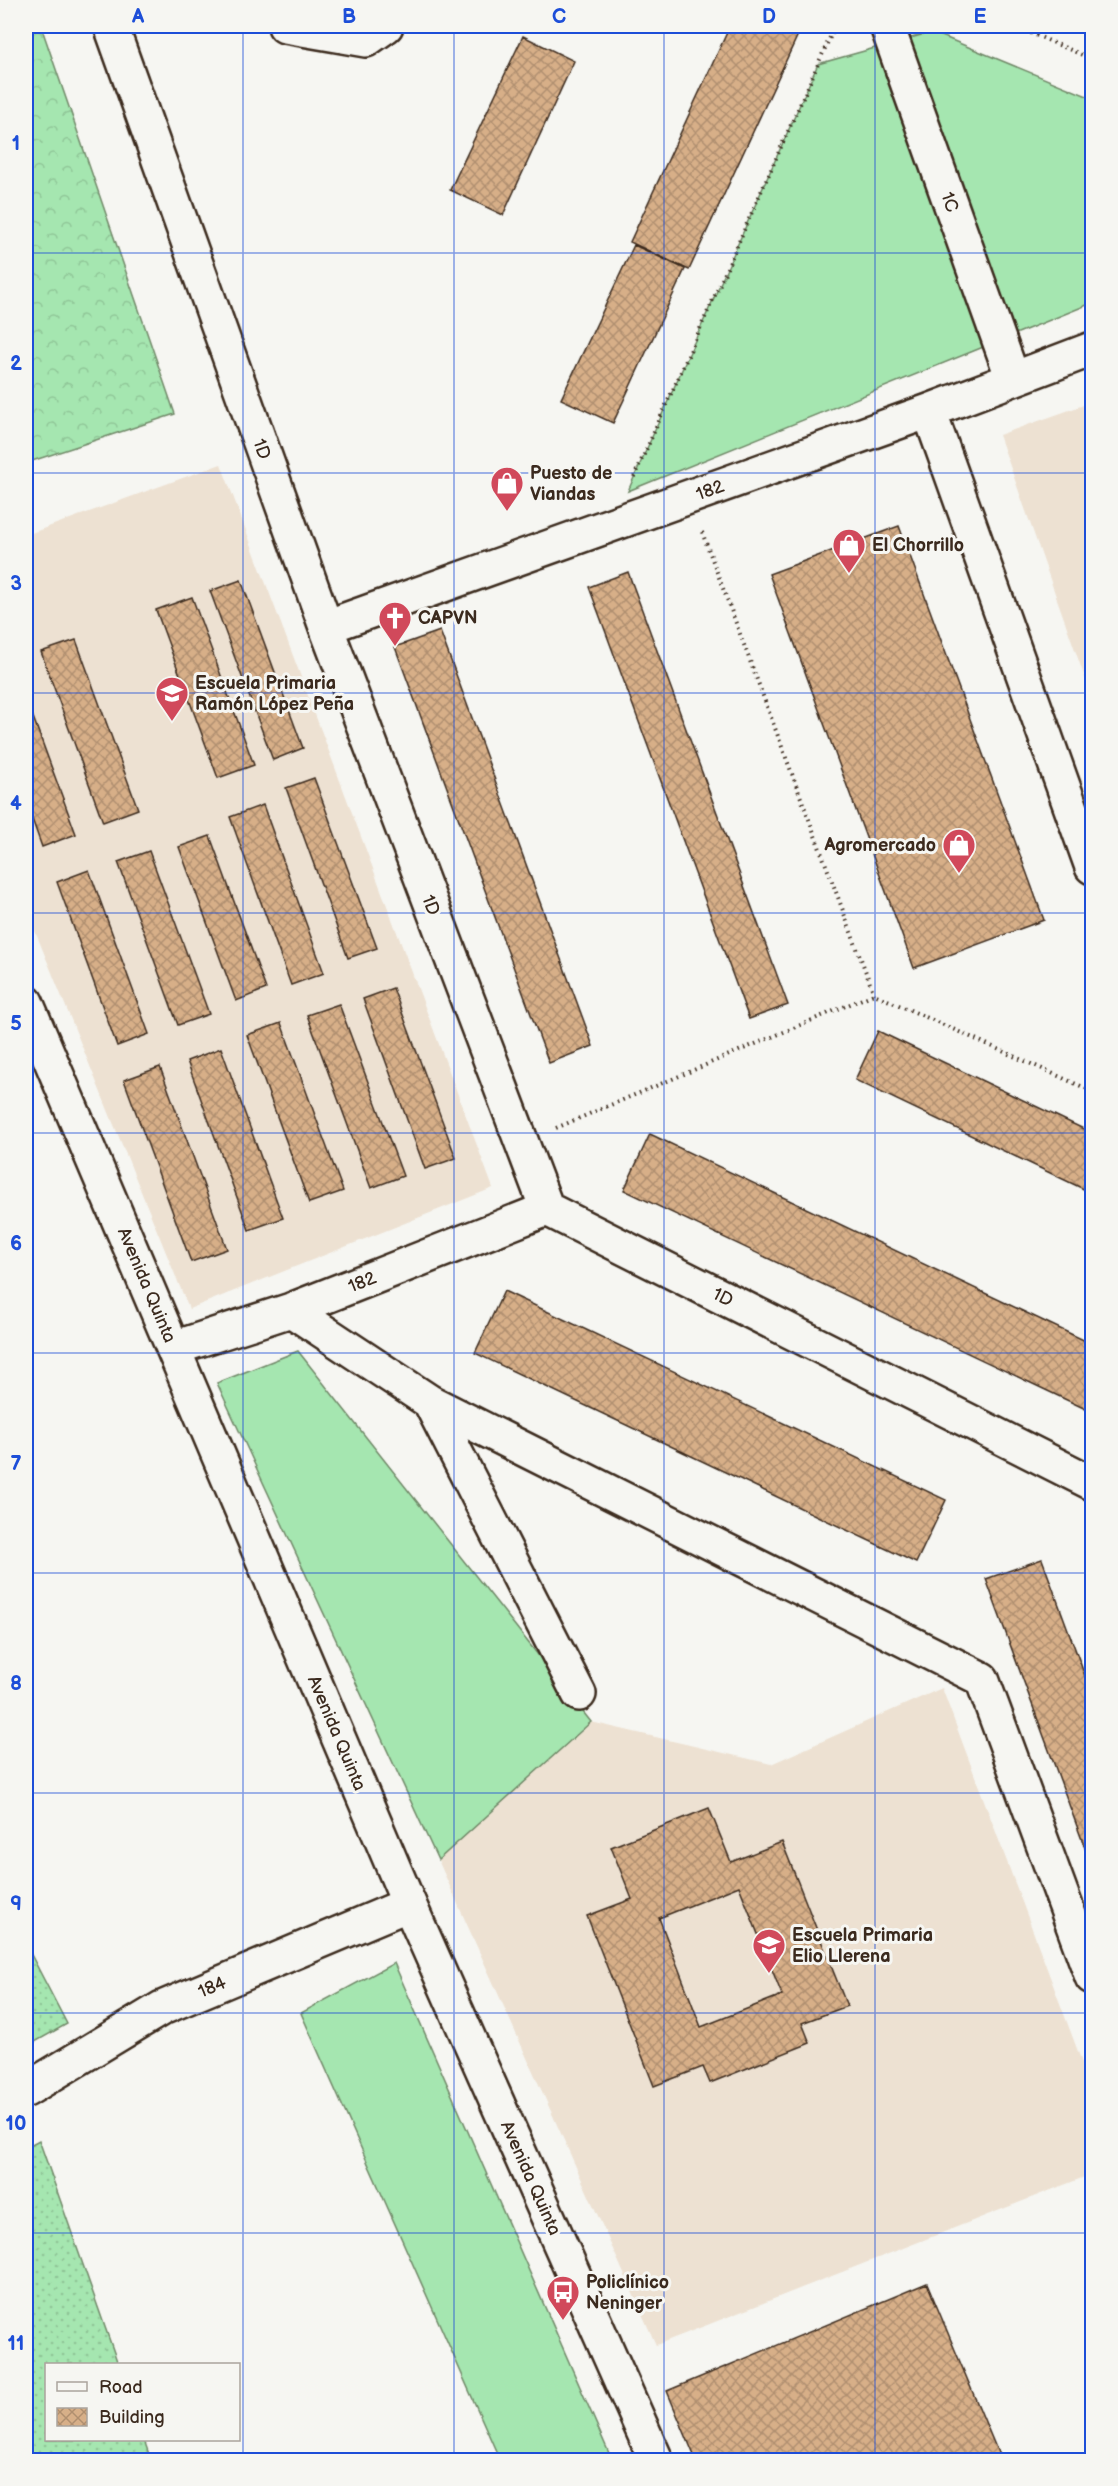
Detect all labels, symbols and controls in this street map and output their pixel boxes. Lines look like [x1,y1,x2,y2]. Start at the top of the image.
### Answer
text: A [131,5,145,29]
text: B [342,5,356,29]
text: C [552,5,566,29]
text: D [762,5,776,29]
text: E [974,5,987,29]
text: 1 [12,132,20,156]
street label: 1C [936,189,963,215]
text: 2 [10,352,22,376]
street label: 1D [248,436,275,462]
place label: Puesto de Viandas [530,463,612,505]
shop icon: Puesto de Viandas [489,465,525,512]
street label: 182 [693,476,727,505]
shop icon: El Chorrillo [831,527,867,574]
place label: El Chorrillo [872,535,964,556]
text: 3 [10,572,22,596]
church icon: CAPVN [377,600,413,647]
place label: CAPVN [418,608,477,629]
place label: Escuela Primaria Ramón López Peña [195,673,354,715]
school or university icon: Escuela Primaria Ramón López Peña [154,675,190,722]
text: 4 [10,792,22,816]
shop icon: Agromercado [941,827,977,874]
place label: Agromercado [823,835,936,856]
street label: 1D [417,892,444,918]
text: 5 [10,1012,22,1036]
street label: Avenida Quinta [113,1225,180,1346]
text: 6 [10,1232,22,1256]
street label: 182 [345,1267,379,1297]
street label: 1D [709,1284,736,1311]
text: 7 [10,1452,22,1476]
text: 8 [10,1672,22,1696]
street label: Avenida Quinta [303,1673,370,1794]
text: 9 [10,1892,22,1916]
place label: Escuela Primaria Elio Llerena [792,1925,933,1967]
school or university icon: Escuela Primaria Elio Llerena [751,1927,787,1974]
street label: 184 [195,1972,229,2003]
text: 10 [6,2112,26,2136]
street label: Avenida Quinta [496,2118,565,2239]
place label: Policlínico Neninger [586,2272,669,2314]
bus stop icon: Policlínico Neninger [545,2274,581,2321]
text: 11 [8,2332,24,2356]
legend [45,2363,240,2441]
text: Road [99,2377,143,2398]
text: Building [99,2407,165,2428]

